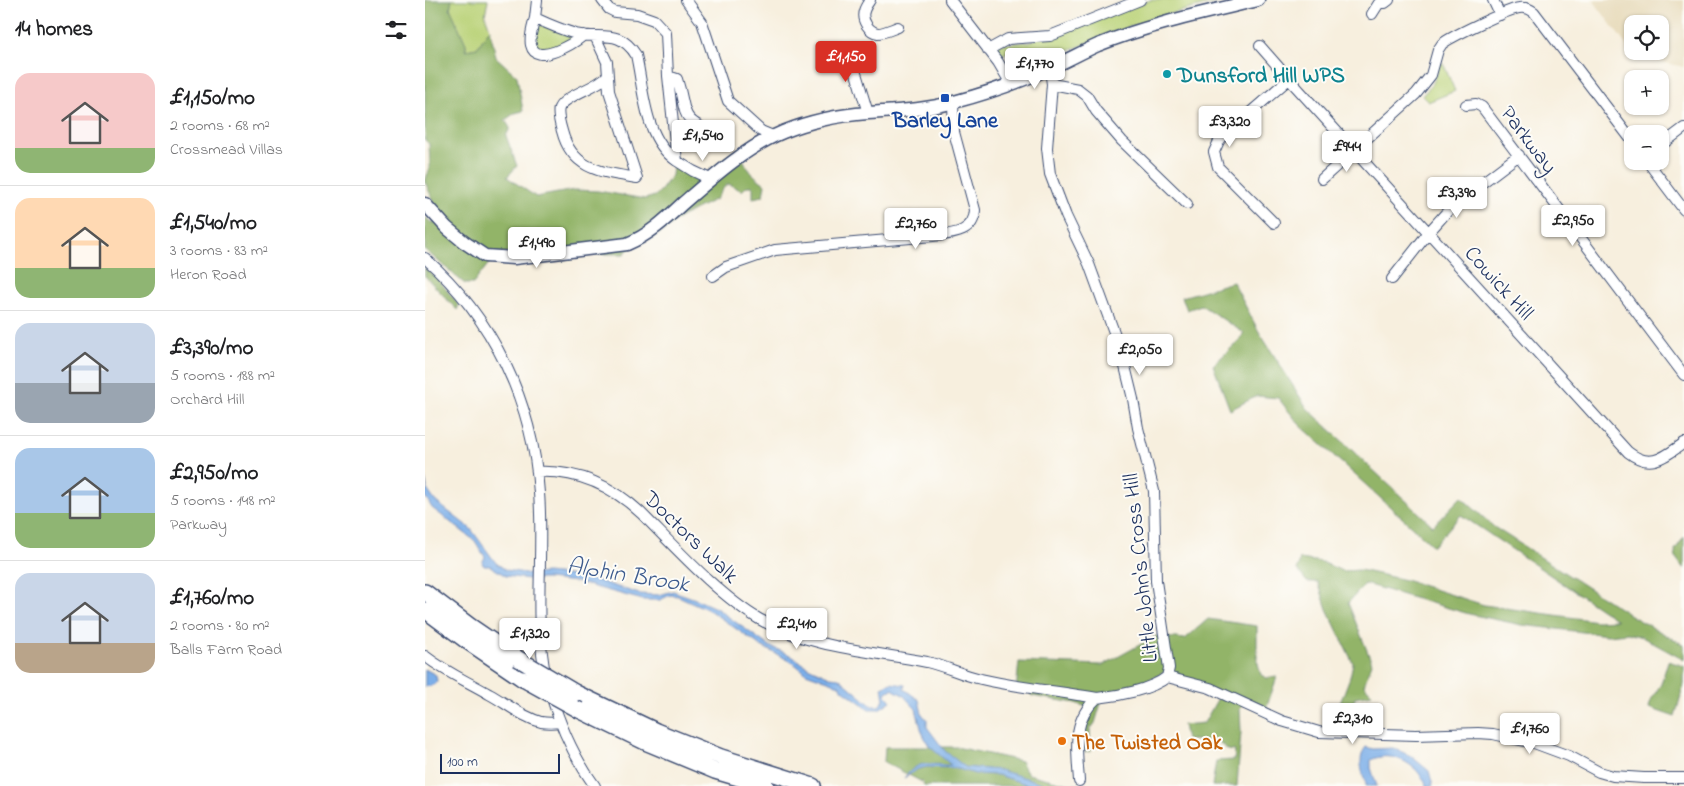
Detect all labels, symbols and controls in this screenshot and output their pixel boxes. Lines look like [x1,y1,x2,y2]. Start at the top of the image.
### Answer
text: 14 homes [15,15,93,45]
map controls [1624,15,1669,170]
button: locate [1624,15,1669,60]
icon: filters [382,16,410,44]
pin: £1,150 [805,41,887,83]
text: £1,150 [826,45,866,69]
pin: £1,770 [994,48,1076,90]
text: £1,770 [1016,52,1054,76]
place label: Dunsford Hill WPS [1176,61,1345,93]
marker: Dunsford Hill WPS [1161,68,1173,80]
button: + [1624,70,1669,115]
text: £1,150/mo [170,84,255,114]
marker: Barley Lane [939,92,951,104]
icon: home [55,93,115,153]
street label: Parkway [1490,100,1564,182]
place label: Barley Lane [891,106,999,139]
pin: £3,320 [1189,106,1271,148]
text: £3,320 [1210,110,1250,134]
text: 2 rooms · 68 m² [170,114,270,138]
pin: £1,540 [662,120,744,162]
text: £1,540 [683,124,723,148]
button: − [1624,125,1669,170]
pin: £944 [1317,130,1377,173]
text: £944 [1333,135,1361,159]
text: Crossmead Villas [170,138,283,162]
pin: £3,390 [1416,176,1498,219]
text: £3,390 [1438,181,1476,205]
pin: £2,950 [1532,204,1614,247]
pin: £2,760 [875,208,957,250]
text: £1,540/mo [170,209,257,239]
text: £2,950 [1552,209,1594,233]
text: £2,760 [895,212,937,236]
icon: home [55,218,115,278]
pin: £1,490 [496,226,578,269]
text: £1,490 [519,231,555,255]
text: 3 rooms · 83 m² [170,239,268,263]
street label: Cowick Hill [1455,240,1540,329]
text: Heron Road [170,263,246,287]
text: £3,390/mo [170,334,253,364]
pin: £2,050 [1099,334,1181,376]
text: £2,050 [1118,338,1162,362]
icon: home [55,343,115,403]
text: 5 rooms · 188 m² [170,364,275,388]
text: Orchard Hill [170,388,244,412]
text: £2,950/mo [170,459,258,489]
icon: home [55,468,115,528]
street label: Little John's Cross Hill [1116,471,1168,664]
street label: Doctors Walk [634,484,745,592]
text: 5 rooms · 148 m² [170,489,276,513]
text: Parkway [170,513,227,537]
water label: Alphin Brook [564,550,693,604]
text: £1,760/mo [170,584,254,614]
icon: home [55,593,115,653]
pin: £2,410 [756,608,838,650]
text: £2,410 [777,612,817,636]
text: 2 rooms · 80 m² [170,614,270,638]
pin: £1,320 [489,618,571,660]
text: £1,320 [510,622,550,646]
text: Balls Farm Road [170,638,282,662]
pin: £2,310 [1312,702,1394,745]
text: £2,310 [1333,707,1373,731]
pin: £1,760 [1489,712,1571,755]
text: £1,760 [1511,717,1549,741]
place label: The Twisted Oak [1072,728,1224,760]
marker: The Twisted Oak [1056,735,1068,747]
scale bar [440,751,560,774]
text: 100 m [447,752,478,773]

